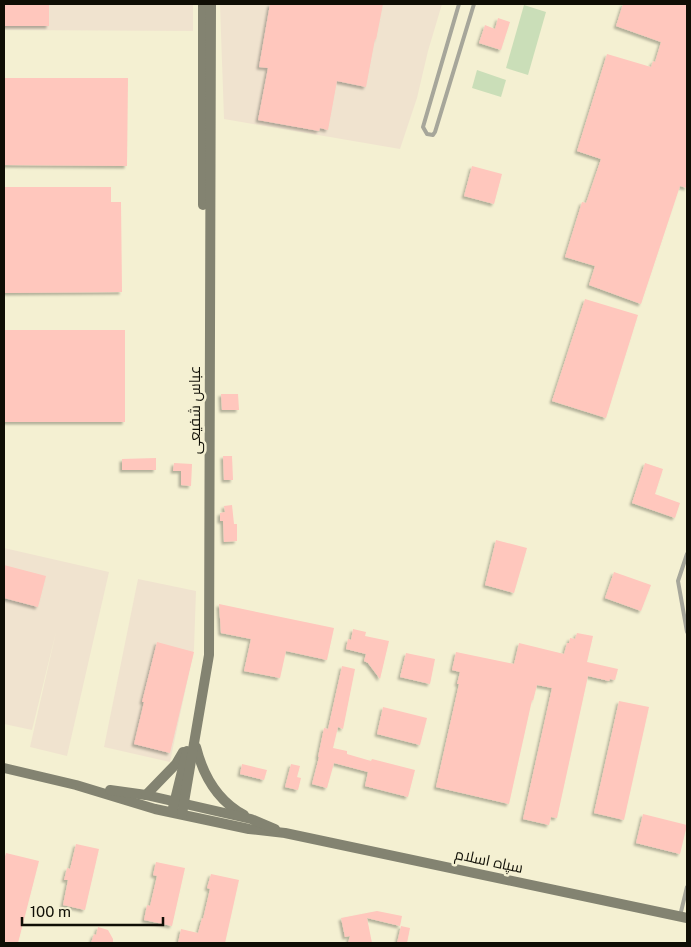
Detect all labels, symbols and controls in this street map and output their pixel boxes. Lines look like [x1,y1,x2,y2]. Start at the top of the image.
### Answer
street label: عباس شفیعی [186,366,205,454]
street label: سپاه اسلام [453,845,525,878]
scale bar [22,894,164,926]
text: 100 m [30,903,71,920]

